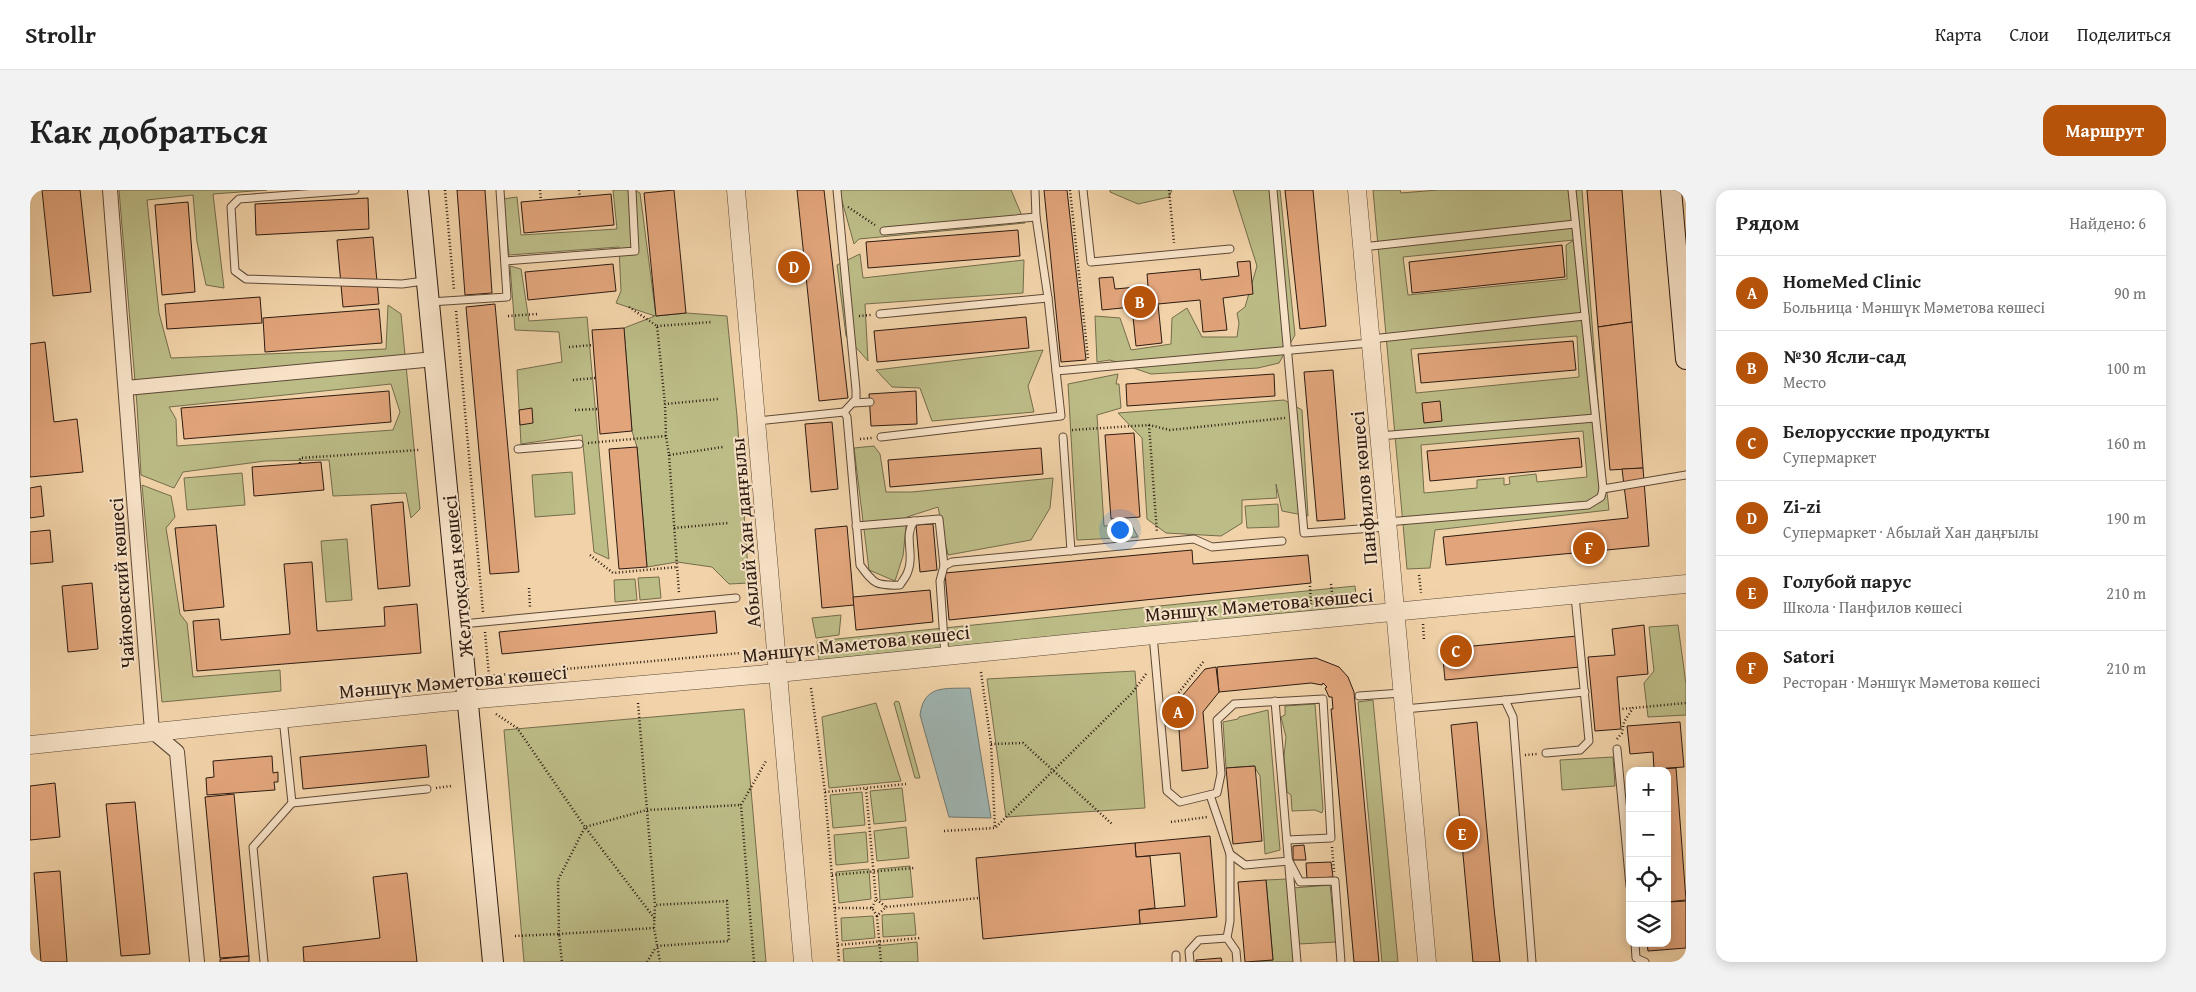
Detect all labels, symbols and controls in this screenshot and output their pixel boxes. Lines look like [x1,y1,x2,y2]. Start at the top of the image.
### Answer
text: Strollr [25,17,96,52]
text: Карта [1935,21,1982,48]
text: Слои [2010,21,2049,48]
text: Поделиться [2077,21,2171,48]
text: Как добраться [30,105,268,156]
button: Маршрут [2043,105,2166,156]
text: Рядом [1736,207,1799,238]
text: Найдено: 6 [2069,211,2146,235]
pin: D [778,248,810,286]
text: HomeMed Clinic [1783,267,1921,295]
text: A [1747,281,1757,305]
text: 90 m [2114,281,2146,305]
pin: B [1124,283,1156,321]
text: Больница · Мәншүк Мәметова көшесі [1783,295,2045,319]
text: №30 Ясли-сад [1783,342,1906,370]
text: B [1747,356,1757,380]
text: 100 m [2106,356,2146,380]
text: Место [1783,370,1826,394]
street label: Панфилов көшесі [1342,409,1384,566]
text: Белорусские продукты [1783,417,1990,445]
text: C [1747,431,1757,455]
text: 160 m [2106,431,2146,455]
street label: Абылай Хан даңғылы [722,437,768,629]
text: Супермаркет [1783,445,1876,469]
text: Zi-zi [1783,492,1821,520]
street label: Желтоқсан көшесі [434,493,480,659]
street label: Чайковский көшесі [101,496,141,669]
text: D [1747,506,1757,530]
text: 190 m [2106,506,2146,530]
your location [1107,517,1133,543]
text: Супермаркет · Абылай Хан даңғылы [1783,520,2039,544]
pin: F [1573,529,1605,567]
text: Голубой парус [1783,567,1911,595]
street label: Мәншүк Мәметова көшесі [1144,580,1375,628]
text: E [1748,581,1756,605]
text: 210 m [2106,581,2146,605]
text: Школа · Панфилов көшесі [1783,595,1963,619]
street label: Мәншүк Мәметова көшесі [741,617,972,669]
pin: C [1440,632,1472,670]
text: Satori [1783,642,1835,670]
text: F [1748,656,1756,680]
text: 210 m [2106,656,2146,680]
street label: Мәншүк Мәметова көшесі [338,657,569,705]
text: Ресторан · Мәншүк Мәметова көшесі [1783,670,2041,694]
pin: A [1162,693,1194,731]
map controls [1626,767,1671,947]
button: + [1626,767,1671,812]
button: − [1626,812,1671,857]
pin: E [1446,815,1478,853]
button: locate [1626,857,1671,902]
button: layers [1626,902,1671,947]

